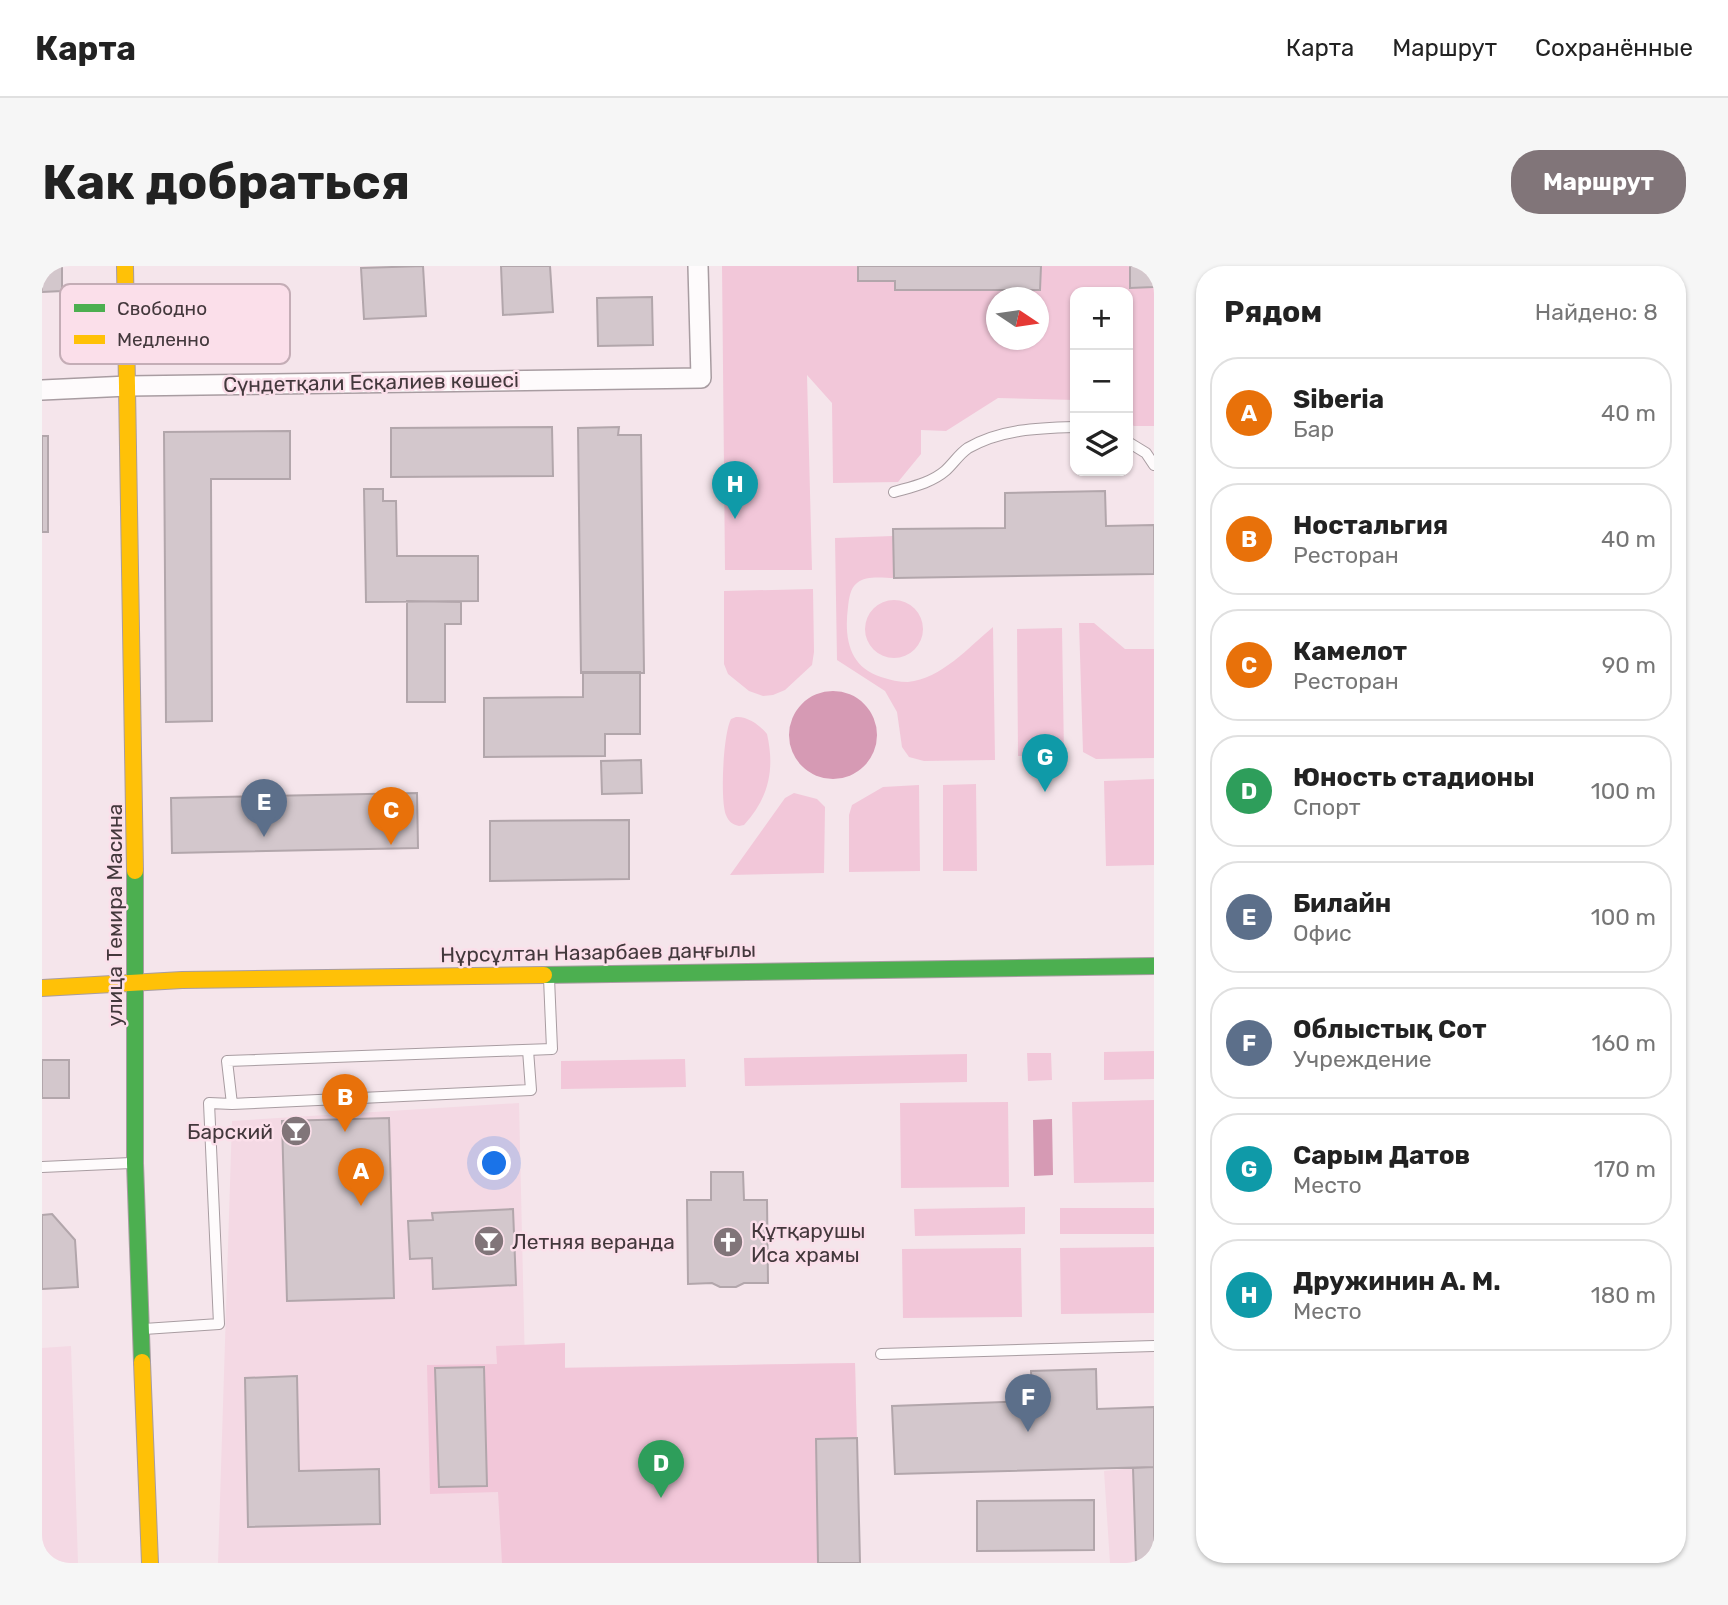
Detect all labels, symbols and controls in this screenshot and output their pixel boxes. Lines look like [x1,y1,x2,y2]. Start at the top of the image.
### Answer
text: Карта [35,29,136,68]
text: Карта [1286,34,1354,62]
text: Маршрут [1392,34,1497,62]
text: Сохранённые [1535,34,1693,62]
button: Маршрут [1511,150,1686,214]
text: Как добраться [42,153,410,211]
legend [60,284,290,364]
north arrow [986,287,1049,350]
map controls [1070,287,1133,476]
button: + [1070,287,1133,350]
text: Рядом [1224,294,1322,330]
text: Свободно [117,297,207,320]
text: Найдено: 8 [1535,298,1658,326]
text: Медленно [117,328,210,351]
button: − [1070,350,1133,413]
street label: Сүндетқали Есқалиев көшесі [223,367,519,397]
text: Siberia [1293,384,1384,415]
text: A [1241,399,1257,427]
text: 40 m [1601,399,1656,427]
button: layers [1070,413,1133,476]
text: Бар [1293,415,1334,443]
pin: H [712,461,758,519]
text: Ностальгия [1293,510,1448,541]
text: B [1241,525,1257,553]
text: 40 m [1601,525,1656,553]
text: Ресторан [1293,541,1399,569]
text: Камелот [1293,636,1407,667]
text: C [1241,651,1257,679]
text: 90 m [1602,651,1656,679]
text: Ресторан [1293,667,1399,695]
pin: G [1022,734,1068,792]
text: Юность стадионы [1293,762,1535,793]
text: D [1241,777,1257,805]
text: 100 m [1591,777,1656,805]
pin: E [241,779,287,837]
pin: C [368,787,414,845]
text: Спорт [1293,793,1361,821]
street label: улица Темира Масина [102,804,127,1026]
text: Билайн [1293,888,1391,919]
text: E [1242,903,1256,931]
text: 100 m [1591,903,1656,931]
text: Офис [1293,919,1352,947]
street label: Нұрсұлтан Назарбаев даңғылы [440,937,756,967]
text: Облыстық Сот [1293,1014,1487,1045]
text: F [1242,1029,1256,1057]
text: 160 m [1592,1029,1656,1057]
text: Учреждение [1293,1045,1432,1073]
pin: B [322,1074,368,1132]
bar icon: Барский [279,1114,313,1148]
place label: Барский [187,1119,273,1144]
text: Сарым Датов [1293,1140,1470,1171]
your location [477,1146,511,1180]
pin: A [338,1148,384,1206]
text: G [1241,1155,1257,1183]
text: 170 m [1594,1155,1656,1183]
text: Место [1293,1171,1362,1199]
place label: Құтқарушы Иса храмы [751,1218,865,1267]
bar icon: Летняя веранда [472,1224,506,1258]
church icon: Құтқарушы Иса храмы [711,1225,745,1259]
place label: Летняя веранда [512,1229,675,1254]
text: Дружинин А. М. [1293,1266,1501,1297]
text: H [1240,1281,1258,1309]
text: 180 m [1591,1281,1656,1309]
text: Место [1293,1297,1362,1325]
pin: F [1005,1374,1051,1432]
pin: D [638,1440,684,1498]

